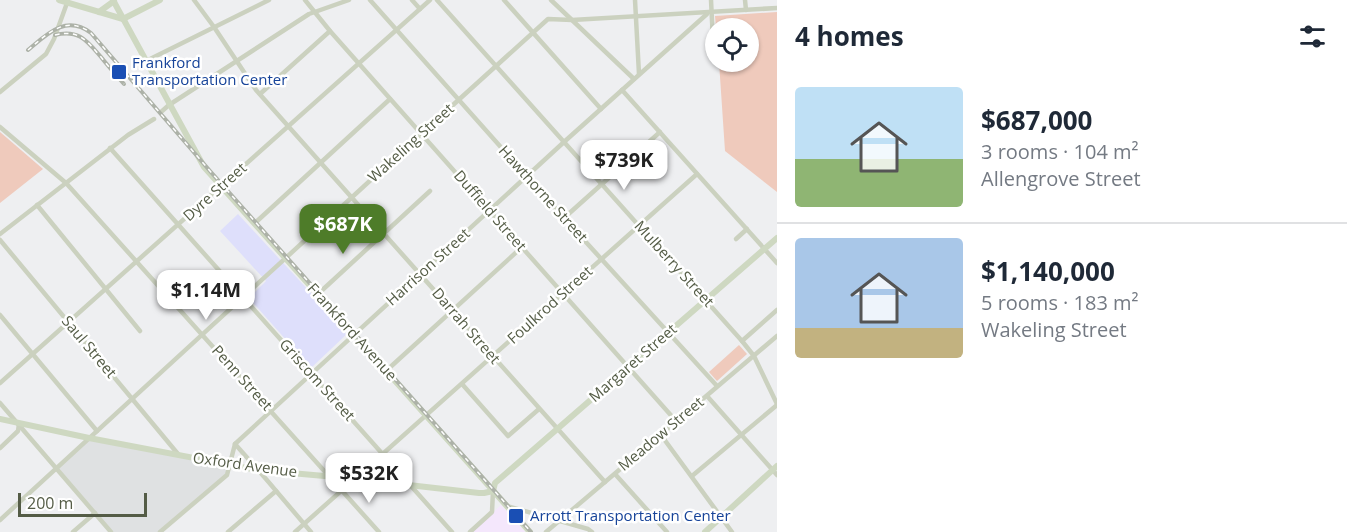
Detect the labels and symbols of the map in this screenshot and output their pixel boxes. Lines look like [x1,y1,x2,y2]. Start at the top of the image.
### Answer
place label: Frankford Transportation Center [132,52,287,89]
marker: Frankford Transportation Center [110,63,128,81]
street label: Wakeling Street [363,98,458,186]
pin: $739K [582,140,666,191]
street label: Hawthorne Street [495,141,593,246]
street label: Dyre Street [178,157,250,225]
street label: Duffield Street [450,166,531,255]
pin: $687K [301,204,385,255]
street label: Mulberry Street [631,216,719,311]
street label: Harrison Street [381,223,474,309]
street label: Foulkrod Street [503,261,596,348]
pin: $1.14M [157,270,255,321]
street label: Frankford Avenue [304,278,402,384]
street label: Darrah Street [428,283,505,368]
street label: Saul Street [58,311,122,382]
street label: Margaret Street [584,319,680,406]
street label: Griscom Street [276,334,360,425]
street label: Penn Street [208,340,277,414]
street label: Meadow Street [613,392,707,475]
street label: Oxford Avenue [192,447,299,481]
pin: $532K [327,453,411,504]
scale bar [18,490,147,518]
place label: Arrott Transportation Center [530,505,731,525]
marker: Arrott Transportation Center [507,507,525,525]

